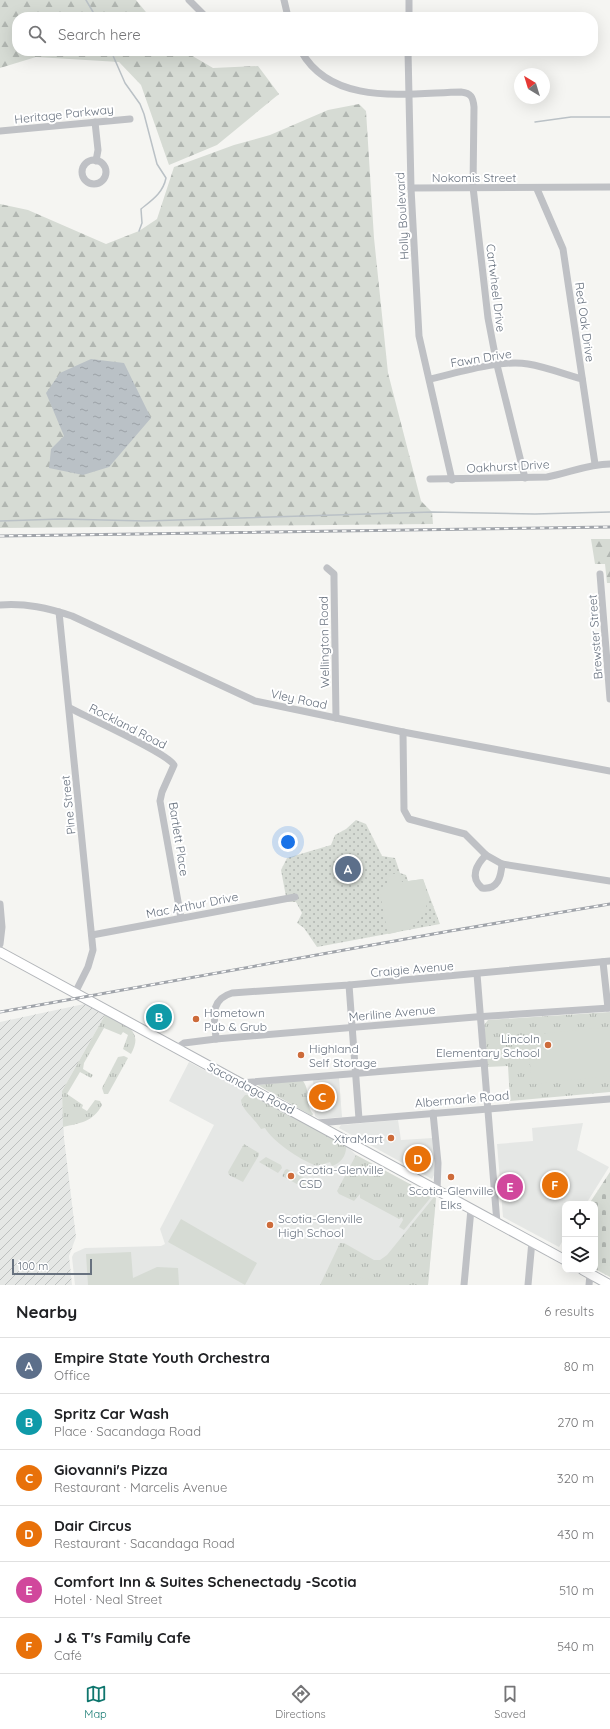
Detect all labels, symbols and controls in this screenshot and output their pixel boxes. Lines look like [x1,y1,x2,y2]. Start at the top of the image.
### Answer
search box [12,12,598,56]
icon: search [26,23,48,45]
text: Search here [58,25,141,44]
north arrow [514,68,550,104]
street label: Heritage Parkway [14,101,114,127]
street label: Nokomis Street [432,170,516,185]
street label: Holly Boulevard [392,172,412,260]
street label: Cartwheel Drive [483,243,509,333]
street label: Red Oak Drive [572,281,598,363]
street label: Fawn Drive [449,346,513,370]
street label: Oakhurst Drive [466,456,550,476]
street label: Brewster Street [585,594,605,680]
street label: Wellington Road [316,596,332,688]
street label: Vley Road [269,686,329,712]
street label: Rockland Road [87,700,169,752]
street label: Pine Street [57,775,79,835]
street label: Bartlett Place [166,801,192,877]
your location [278,832,298,852]
pin: A [335,854,361,884]
street label: Mac Arthur Drive [145,889,240,921]
street label: Craigie Avenue [370,958,454,980]
pin: B [146,1002,172,1032]
street label: Meriline Avenue [348,1002,436,1024]
place label: Hometown Pub & Grub [204,1005,267,1034]
marker: Hometown Pub & Grub [191,1014,201,1024]
place label: Lincoln Elementary School [436,1031,540,1060]
marker: Lincoln Elementary School [543,1040,553,1050]
place label: Highland Self Storage [309,1041,377,1070]
marker: Highland Self Storage [296,1050,306,1060]
street label: Sacandaga Road [205,1059,297,1117]
pin: C [309,1082,335,1112]
street label: Albermarle Road [414,1087,510,1111]
place label: XtraMart [334,1131,383,1146]
marker: XtraMart [386,1133,396,1143]
pin: D [405,1144,431,1174]
place label: Scotia-Glenville CSD [299,1162,384,1191]
pin: F [542,1170,568,1200]
marker: Scotia-Glenville CSD [286,1171,296,1181]
marker: Scotia-Glenville Elks [446,1172,456,1182]
pin: E [497,1172,523,1202]
place label: Scotia-Glenville Elks [409,1183,493,1212]
map controls [562,1201,598,1273]
button: locate [562,1201,598,1237]
place label: Scotia-Glenville High School [278,1211,363,1240]
marker: Scotia-Glenville High School [265,1220,275,1230]
button: layers [562,1237,598,1273]
scale bar [12,1257,92,1276]
text: 100 m [18,1259,48,1273]
text: Nearby [16,1301,77,1322]
text: 6 results [544,1303,594,1319]
text: Empire State Youth Orchestra [54,1348,270,1367]
text: A [25,1358,33,1374]
text: 80 m [564,1358,594,1374]
text: Office [54,1367,90,1383]
text: Spritz Car Wash [54,1404,169,1423]
text: B [25,1414,33,1430]
text: 270 m [557,1414,594,1430]
text: Place · Sacandaga Road [54,1423,201,1439]
text: Giovanni's Pizza [54,1460,168,1479]
text: C [25,1470,33,1486]
text: 320 m [557,1470,594,1486]
text: Restaurant · Marcelis Avenue [54,1479,227,1495]
text: Dair Circus [54,1516,131,1535]
text: D [24,1526,34,1542]
text: 430 m [557,1526,594,1542]
text: Restaurant · Sacandaga Road [54,1535,235,1551]
text: Comfort Inn & Suites Schenectady -Scotia [54,1572,357,1591]
text: E [25,1582,33,1598]
text: 510 m [559,1582,594,1598]
text: Hotel · Neal Street [54,1591,162,1607]
text: J & T's Family Cafe [54,1628,191,1647]
text: F [25,1638,33,1654]
text: 540 m [557,1638,594,1654]
text: Café [54,1647,82,1663]
tab: Map [84,1683,107,1721]
tab: Directions [275,1683,326,1721]
tab: Saved [494,1683,526,1721]

